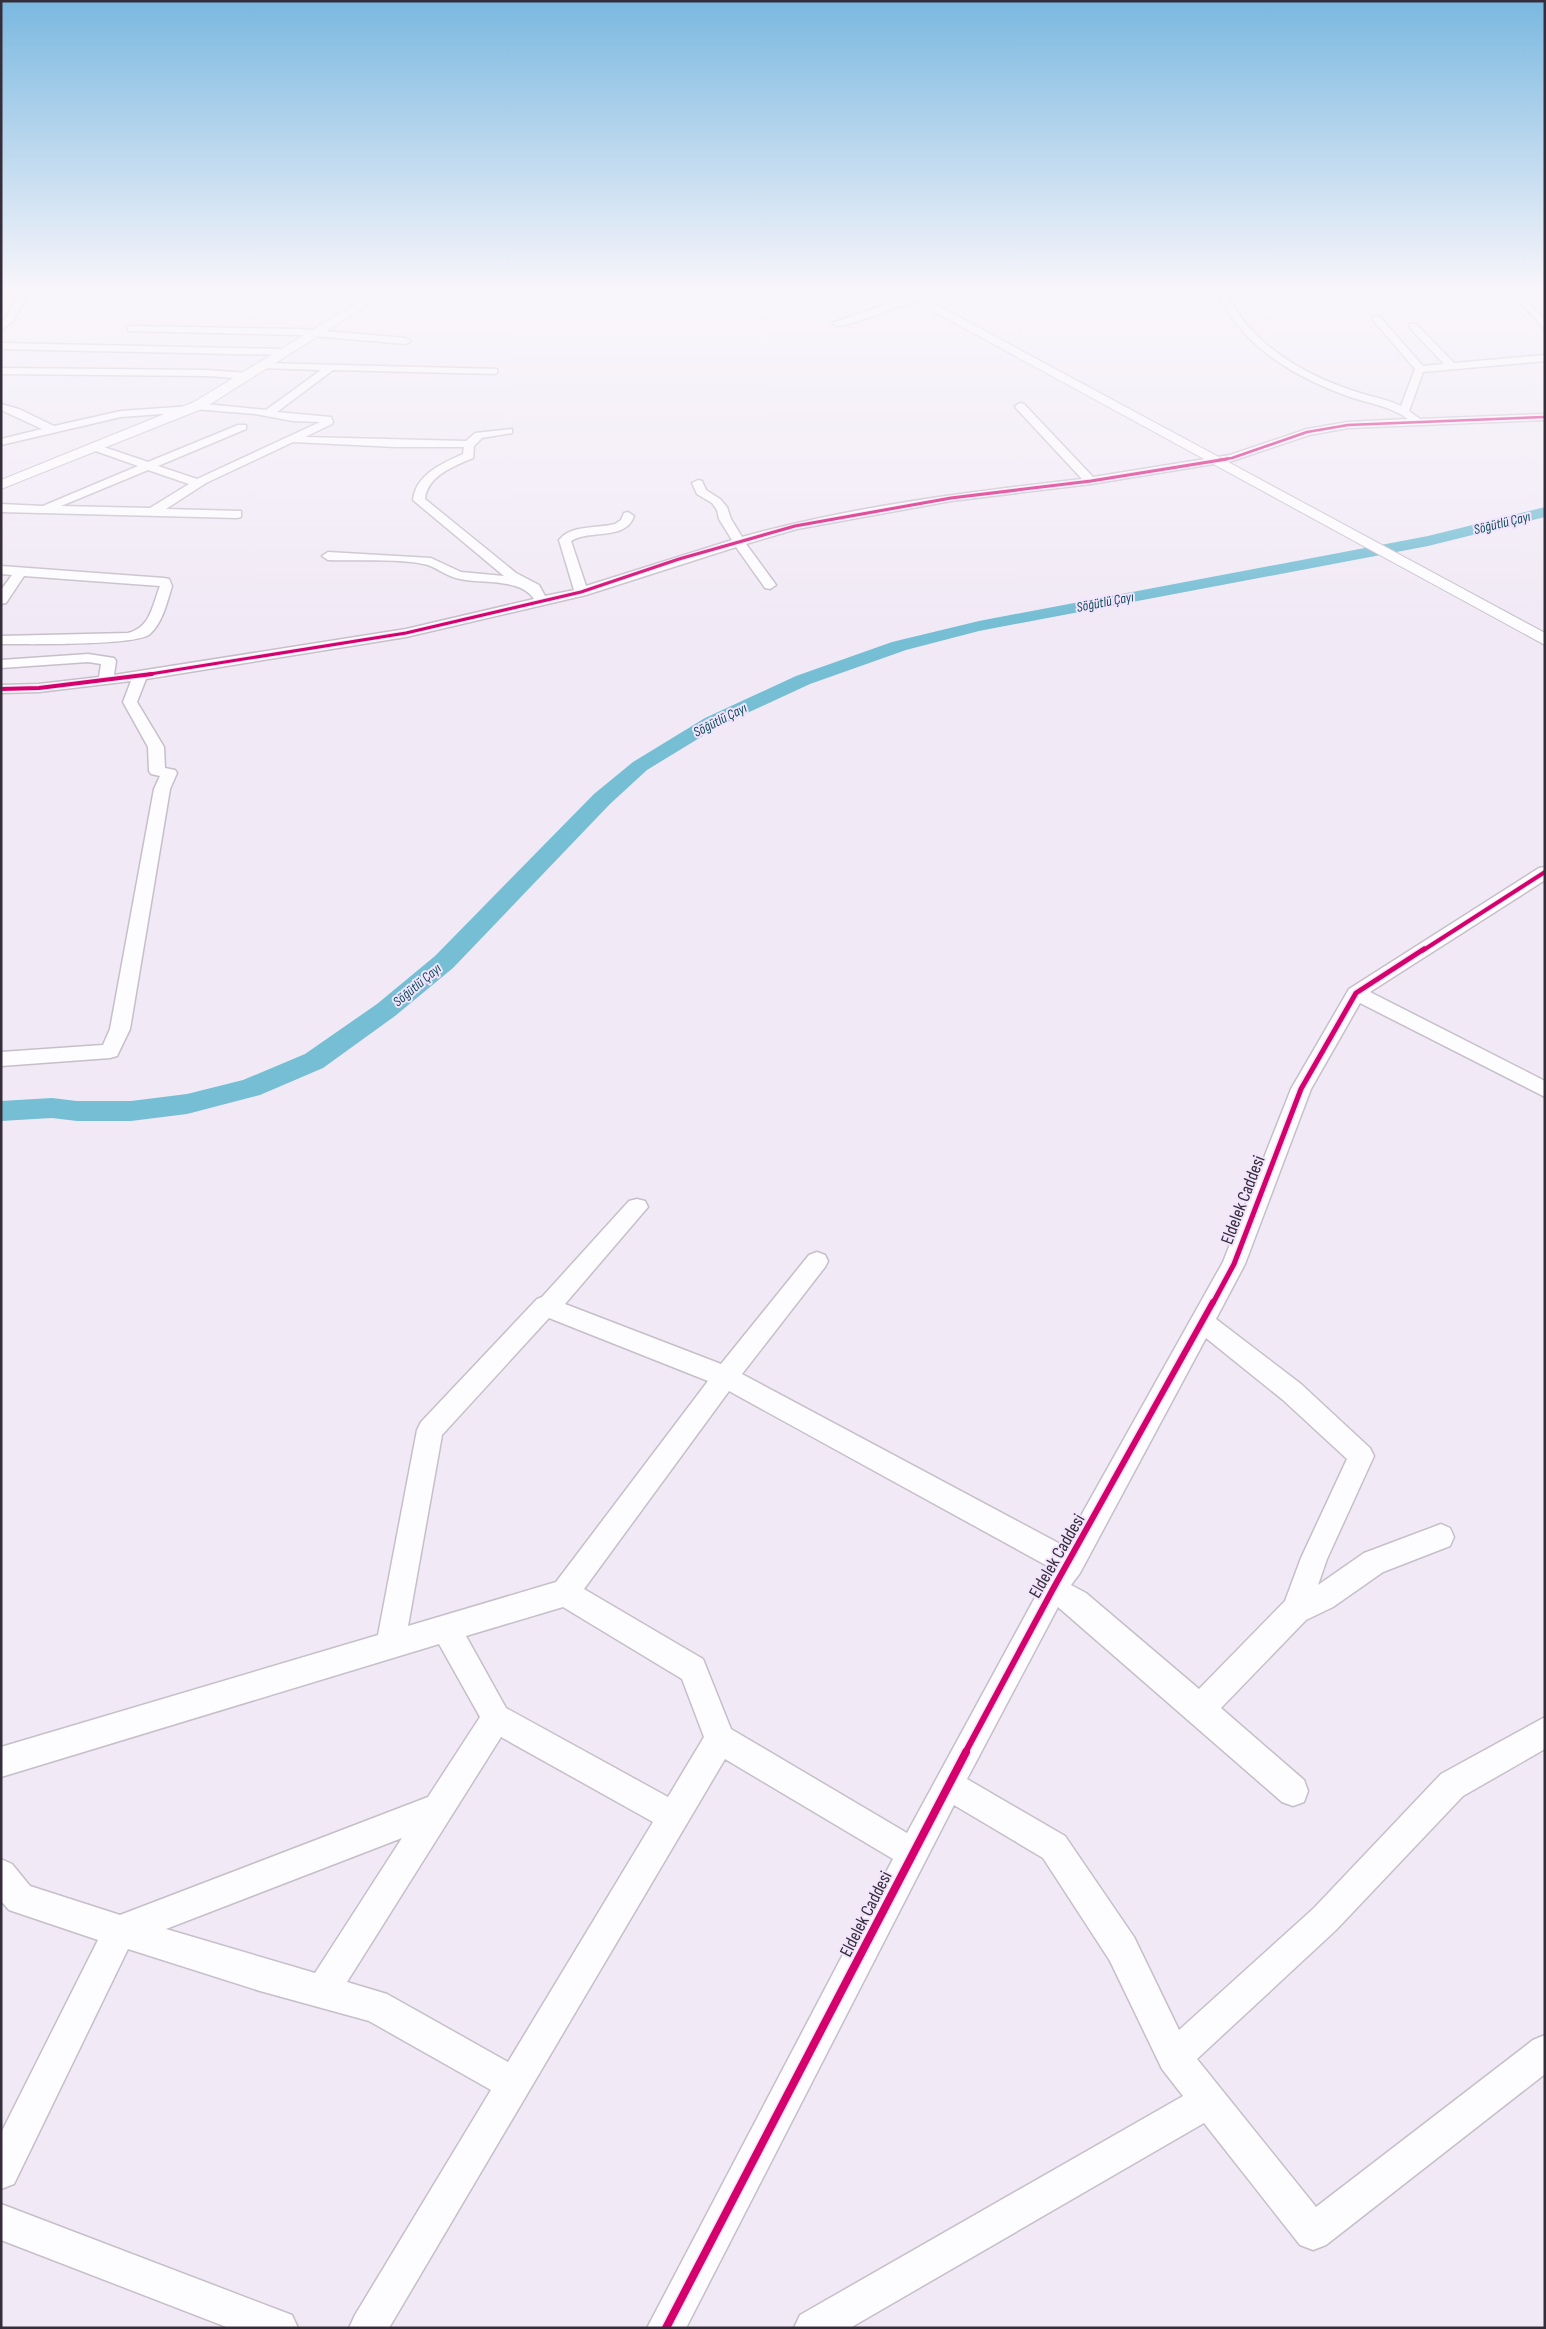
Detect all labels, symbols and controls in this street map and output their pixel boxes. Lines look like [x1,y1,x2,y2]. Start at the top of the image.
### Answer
water label: Söğütlü Çayı [1472,508,1532,538]
water label: Söğütlü Çayı [1075,588,1135,616]
water label: Söğütlü Çayı [690,699,750,741]
water label: Söğütlü Çayı [389,960,445,1010]
street label: Eldelek Caddesi [1216,1153,1270,1247]
street label: Eldelek Caddesi [1025,1510,1089,1602]
street label: Eldelek Caddesi [835,1868,897,1960]

